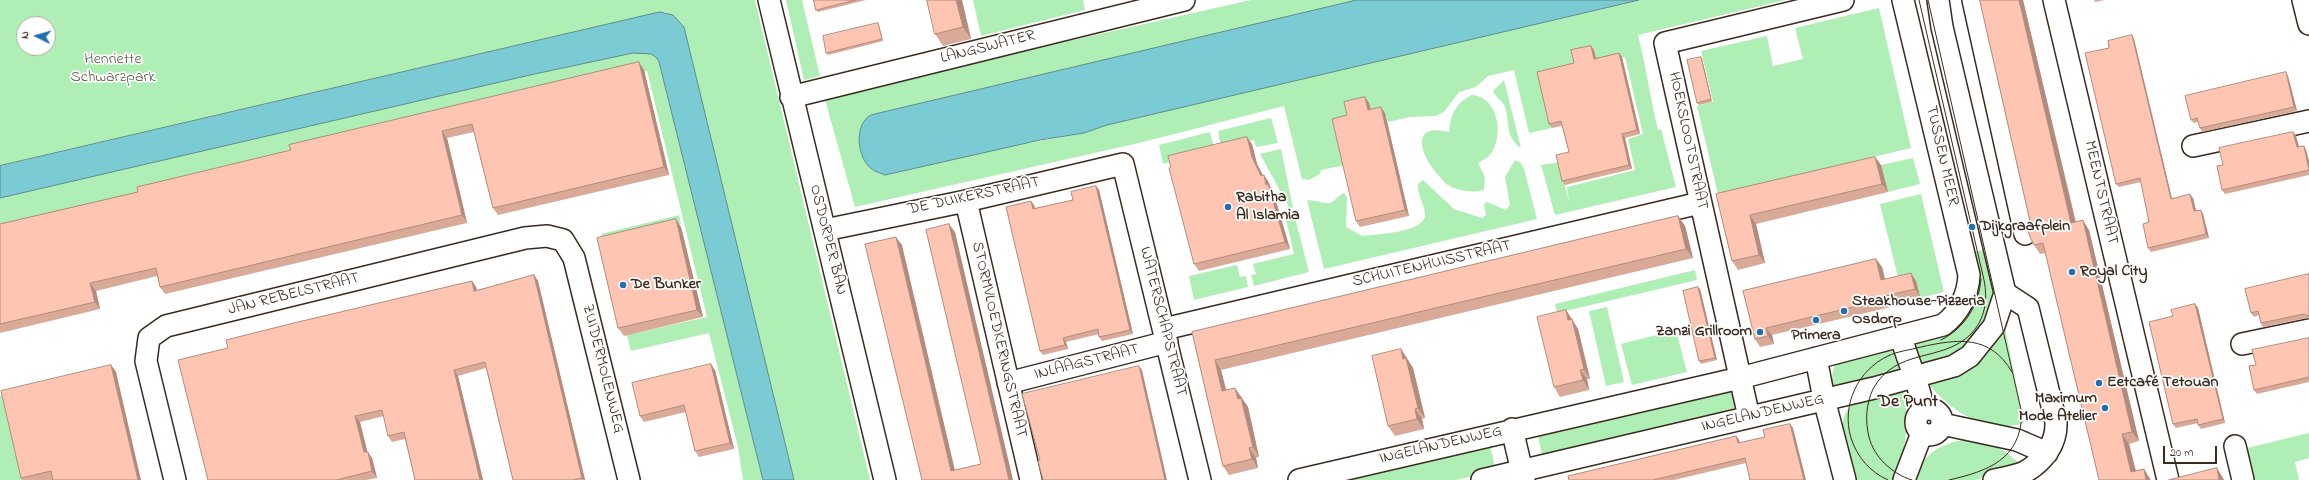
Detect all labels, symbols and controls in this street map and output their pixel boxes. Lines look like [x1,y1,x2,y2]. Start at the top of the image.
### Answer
north arrow [16,16,56,56]
street label: LANGSWATER [939,27,1037,69]
text: N [17,31,33,39]
park label: Henriette Schwarzpark [70,50,156,88]
street label: HOEKSLOOTSTRAAT [1663,70,1711,212]
street label: TUSSEN MEER [1920,104,1962,208]
street label: MEENTSTRAAT [2079,139,2121,247]
street label: DE DUIKERSTRAAT [906,174,1042,220]
street label: OSDORPER BAN [804,183,850,297]
place label: Rabitha Al Islamia [1236,188,1300,226]
marker: Rabitha Al Islamia [1223,202,1233,212]
place label: Dijkgraafplein [1980,217,2070,237]
marker: Dijkgraafplein [1967,222,1977,232]
street label: SCHUITENHUISSTRAAT [1351,237,1513,293]
street label: STORMVLOEDKERINGSTRAAT [966,240,1030,440]
street label: WATERSCHAPSTRAAT [1134,245,1190,399]
place label: Royal City [2080,262,2147,282]
marker: Royal City [2067,267,2077,277]
street label: JAN REBELSTRAAT [226,269,362,321]
place label: De Bunker [631,275,701,295]
marker: De Bunker [618,280,628,290]
place label: Steakhouse-Pizzeria Osdorp [1852,292,1985,330]
street label: ZUIDERMOLENWEG [577,303,627,435]
marker: Steakhouse-Pizzeria Osdorp [1839,306,1849,316]
marker: Primera [1811,315,1821,325]
place label: Zanzi Grillroom [1656,322,1752,342]
place label: Primera [1791,326,1841,346]
marker: Zanzi Grillroom [1755,327,1765,337]
street label: INLAAGSTRAAT [1033,341,1141,385]
place label: Eetcafé Tetouan [2107,373,2218,393]
marker: Eetcafé Tetouan [2094,378,2104,388]
place label: Maximum Mode Atelier [2019,389,2097,427]
street label: INGELANDENWEG [1700,391,1826,437]
district label: De Punt [1878,392,1938,414]
marker: Maximum Mode Atelier [2100,403,2110,413]
street label: INGELANDENWEG [1378,423,1504,469]
scale bar [2165,438,2219,464]
text: 20 m [2170,444,2193,462]

